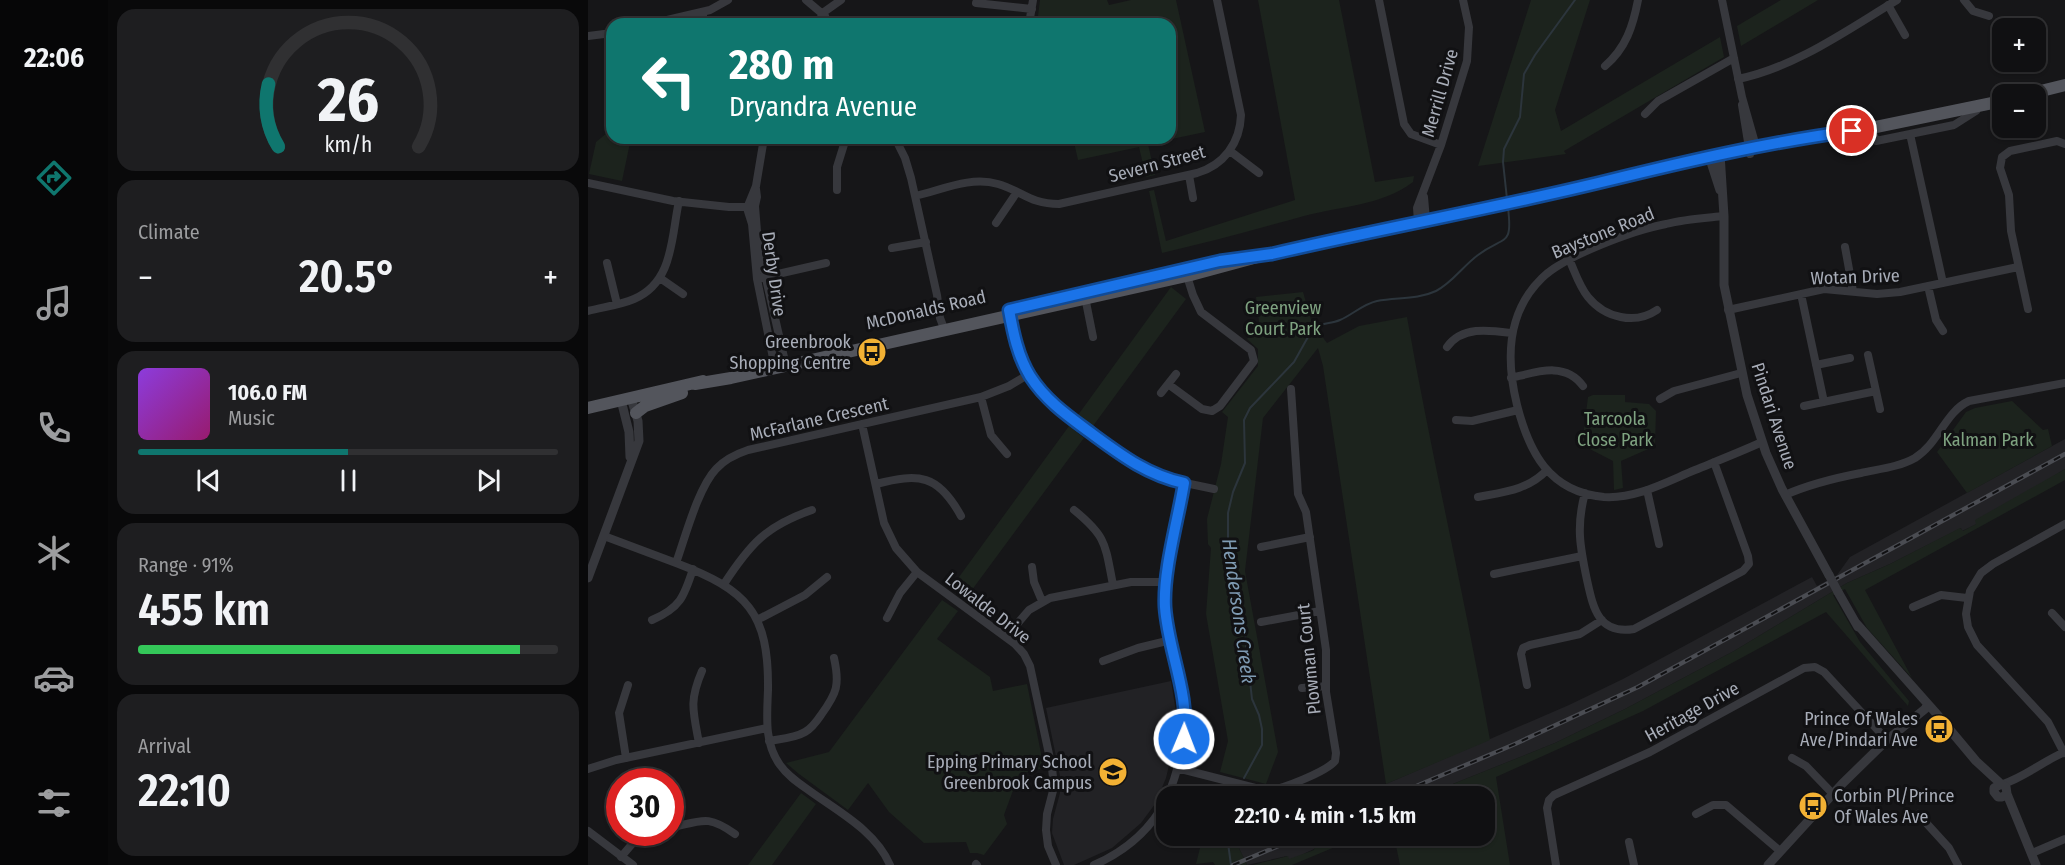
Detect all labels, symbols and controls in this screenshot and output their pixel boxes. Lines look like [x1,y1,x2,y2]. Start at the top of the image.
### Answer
map controls [1992,18,2046,138]
button: + [1992,18,2046,72]
text: 280 m [729,40,834,90]
text: 22:06 [24,42,84,74]
icon: left [630,42,708,120]
street label: Merrill Drive [1417,46,1463,140]
text: 26 [316,63,379,138]
button: − [1992,84,2046,138]
text: Dryandra Avenue [729,91,917,123]
pin [1826,105,1877,156]
icon: arrive [1835,114,1868,147]
text: km/h [324,132,372,158]
street label: Severn Street [1106,141,1208,187]
icon: directions [33,157,75,199]
street label: Baystone Road [1548,202,1658,264]
text: Climate [138,220,200,244]
street label: Derby Drive [757,230,791,318]
text: 20.5° [299,250,397,304]
text: − [138,258,153,298]
text: + [543,258,558,298]
street label: Wotan Drive [1810,264,1900,290]
icon: music [33,282,75,324]
street label: McDonalds Road [864,286,988,334]
park label: Greenview Court Park [1245,297,1322,340]
place label: Greenbrook Shopping Centre [730,331,852,374]
bus stop icon: Greenbrook Shopping Centre [856,336,888,368]
street label: Pindari Avenue [1746,360,1802,472]
text: 106.0 FM [228,379,307,406]
street label: McFarlane Crescent [748,392,890,446]
text: Music [228,406,275,430]
icon: phone [33,407,75,449]
park label: Tarcoola Close Park [1577,408,1654,451]
park label: Kalman Park [1942,429,2034,451]
icon: previous [192,464,225,497]
icon: pause [332,464,365,497]
icon: next [472,464,505,497]
icon: climate [33,532,75,574]
water label: Hendersons Creek [1217,537,1261,685]
text: Range · 91% [138,553,234,577]
street label: Lowalde Drive [941,568,1035,648]
text: 455 km [138,583,270,637]
street label: Plowman Court [1292,602,1326,716]
icon: car [33,657,75,699]
street label: Heritage Drive [1641,677,1743,747]
position arrow [1152,707,1216,771]
place label: Prince Of Wales Ave/Pindari Ave [1800,708,1918,751]
bus stop icon: Prince Of Wales Ave/Pindari Ave [1923,713,1955,745]
text: Arrival [138,734,191,758]
place label: Epping Primary School Greenbrook Campus [927,751,1092,794]
school or university icon: Epping Primary School Greenbrook Campus [1097,756,1129,788]
text: 22:10 [138,764,231,818]
speed limit sign: 30 [606,768,684,846]
icon: filters [33,782,75,824]
place label: Corbin Pl/Prince Of Wales Ave [1834,785,1954,828]
bus stop icon: Corbin Pl/Prince Of Wales Ave [1797,790,1829,822]
text: 22:10 · 4 min · 1.5 km [1235,802,1416,829]

